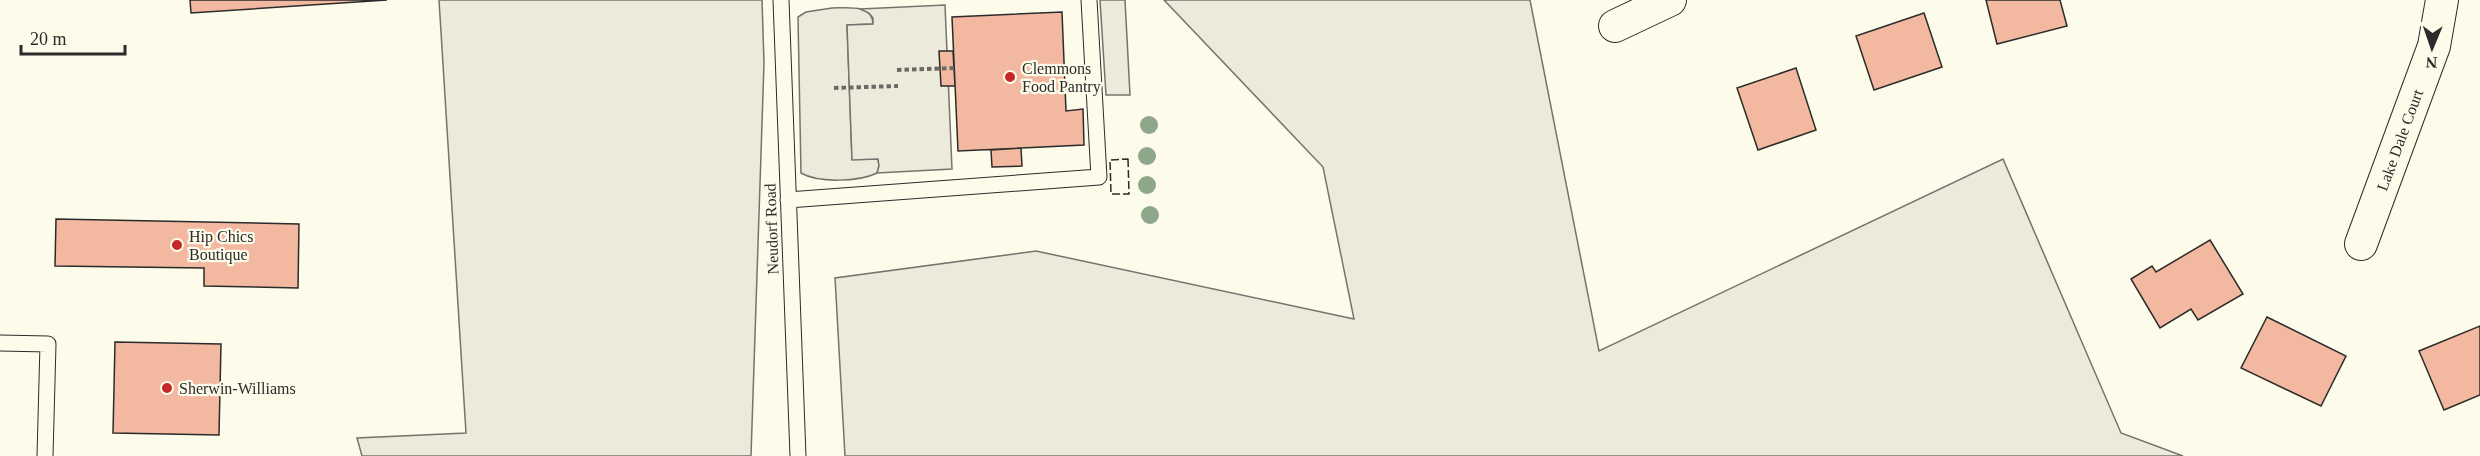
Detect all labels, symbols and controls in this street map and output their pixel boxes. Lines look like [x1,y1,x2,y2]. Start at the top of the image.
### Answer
scale bar [21,18,124,56]
north arrow [2402,18,2462,78]
text: 20 m [30,29,67,49]
text: N [2425,54,2438,71]
place label: Clemmons Food Pantry [1022,60,1101,96]
marker: Clemmons Food Pantry [1003,70,1017,84]
street label: Lake Dale Court [2373,87,2426,193]
street label: Neudorf Road [761,183,782,275]
place label: Hip Chics Boutique [189,228,253,264]
marker: Hip Chics Boutique [170,238,184,252]
place label: Sherwin-Williams [179,380,296,397]
marker: Sherwin-Williams [160,381,174,395]

